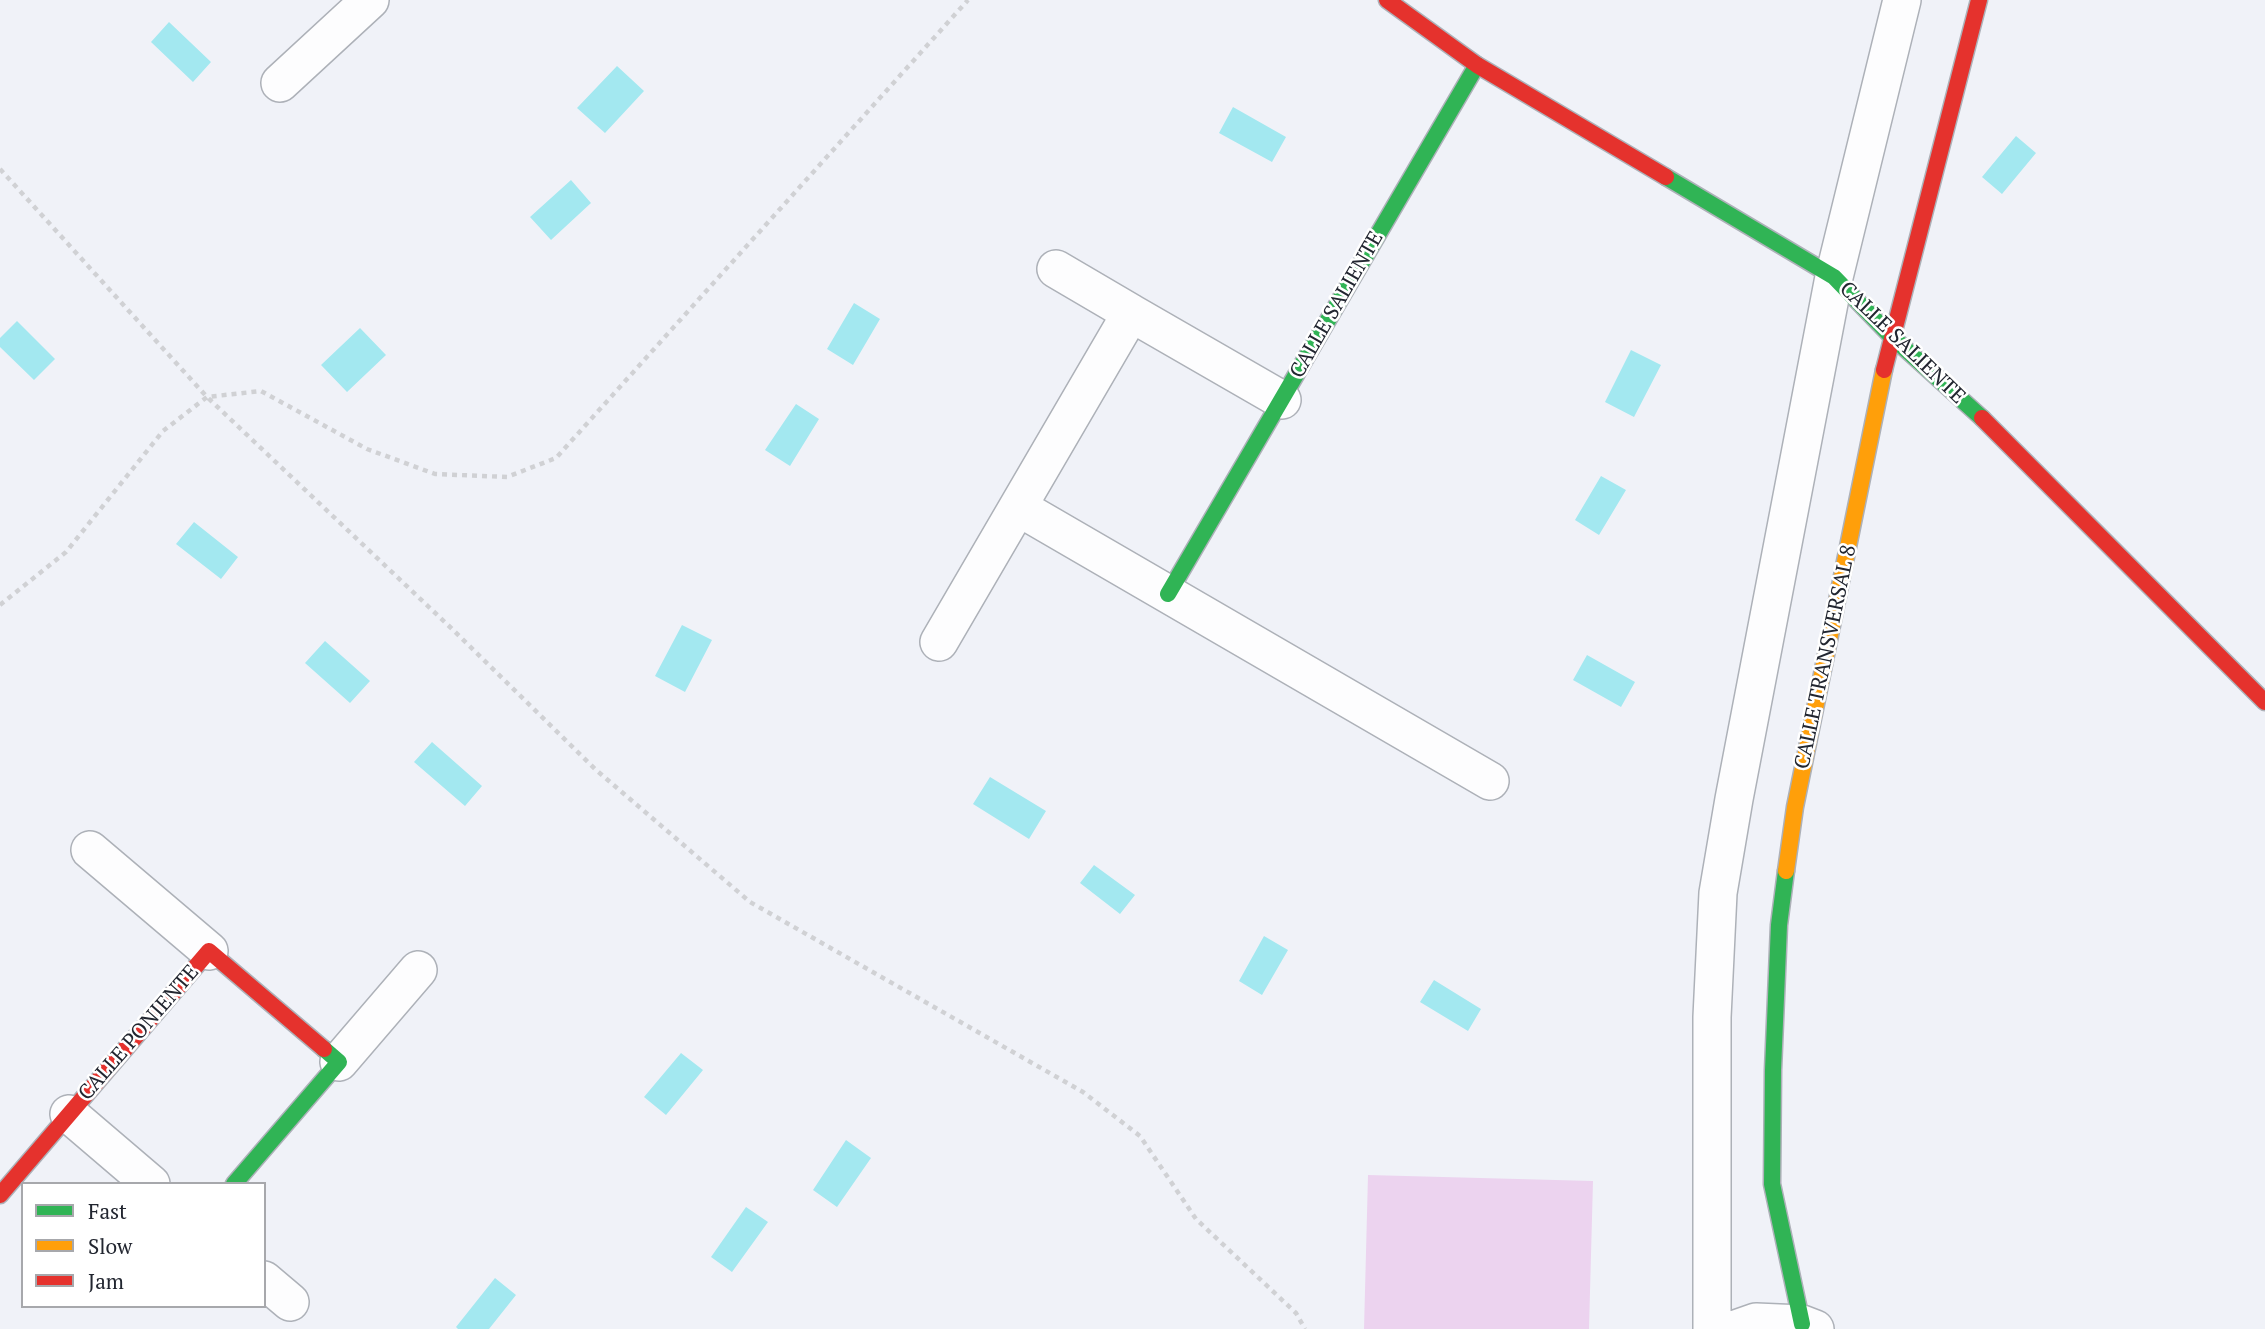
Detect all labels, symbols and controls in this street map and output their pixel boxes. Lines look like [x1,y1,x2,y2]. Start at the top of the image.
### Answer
street label: CALLE SALIENTE [1285,227,1389,383]
street label: CALLE SALIENTE [1834,277,1970,409]
street label: CALLE TRANSVERSAL 8 [1790,543,1862,771]
street label: CALLE PONIENTE [73,960,205,1106]
legend [21,1182,266,1308]
text: Fast [88,1197,127,1225]
text: Slow [88,1232,132,1260]
text: Jam [88,1267,124,1295]

